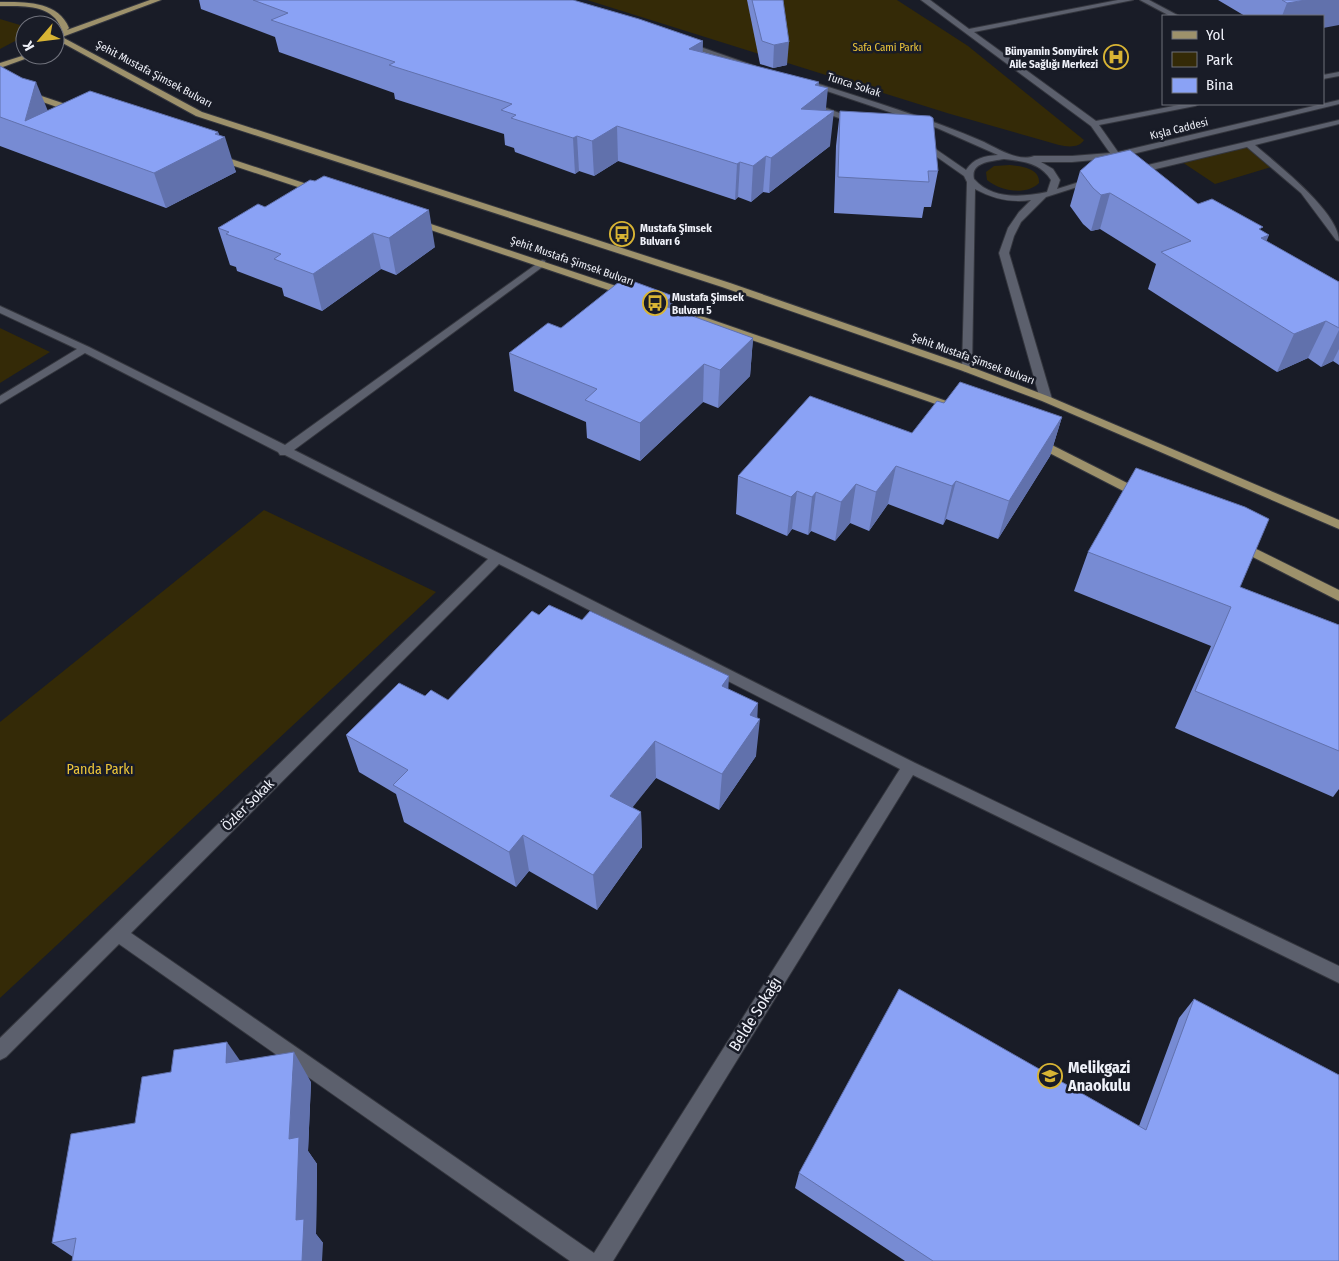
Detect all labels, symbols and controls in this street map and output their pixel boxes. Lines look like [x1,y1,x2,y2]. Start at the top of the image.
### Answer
north arrow [15,15,65,65]
legend [1162,15,1324,105]
text: Yol [1206,26,1224,44]
text: K [19,38,38,53]
street label: Şehit Mustafa Şimsek Bulvarı [94,38,214,110]
park label: Safa Cami Parkı [853,41,921,54]
hospital icon: Bünyamin Somyürek Aile Sağlığı Merkezi [1103,44,1129,70]
place label: Bünyamin Somyürek Aile Sağlığı Merkezi [1005,45,1098,71]
text: Park [1206,51,1233,69]
street label: Tunca Sokak [826,70,883,100]
text: Bina [1206,76,1233,94]
street label: Kışla Caddesi [1148,115,1210,143]
bus stop icon: Mustafa Şimsek Bulvarı 6 [609,221,635,247]
place label: Mustafa Şimsek Bulvarı 6 [640,222,712,248]
street label: Şehit Mustafa Şimsek Bulvarı [509,234,635,288]
bus stop icon: Mustafa Şimsek Bulvarı 5 [642,290,668,316]
place label: Mustafa Şimsek Bulvarı 5 [672,291,744,317]
street label: Şehit Mustafa Şimsek Bulvarı [910,331,1036,387]
park label: Panda Parkı [67,761,133,778]
street label: Özler Sokak [218,774,278,835]
street label: Belde Sokağı [725,973,785,1055]
place label: Melikgazi Anaokulu [1067,1058,1131,1095]
school or university icon: Melikgazi Anaokulu [1037,1063,1063,1089]

